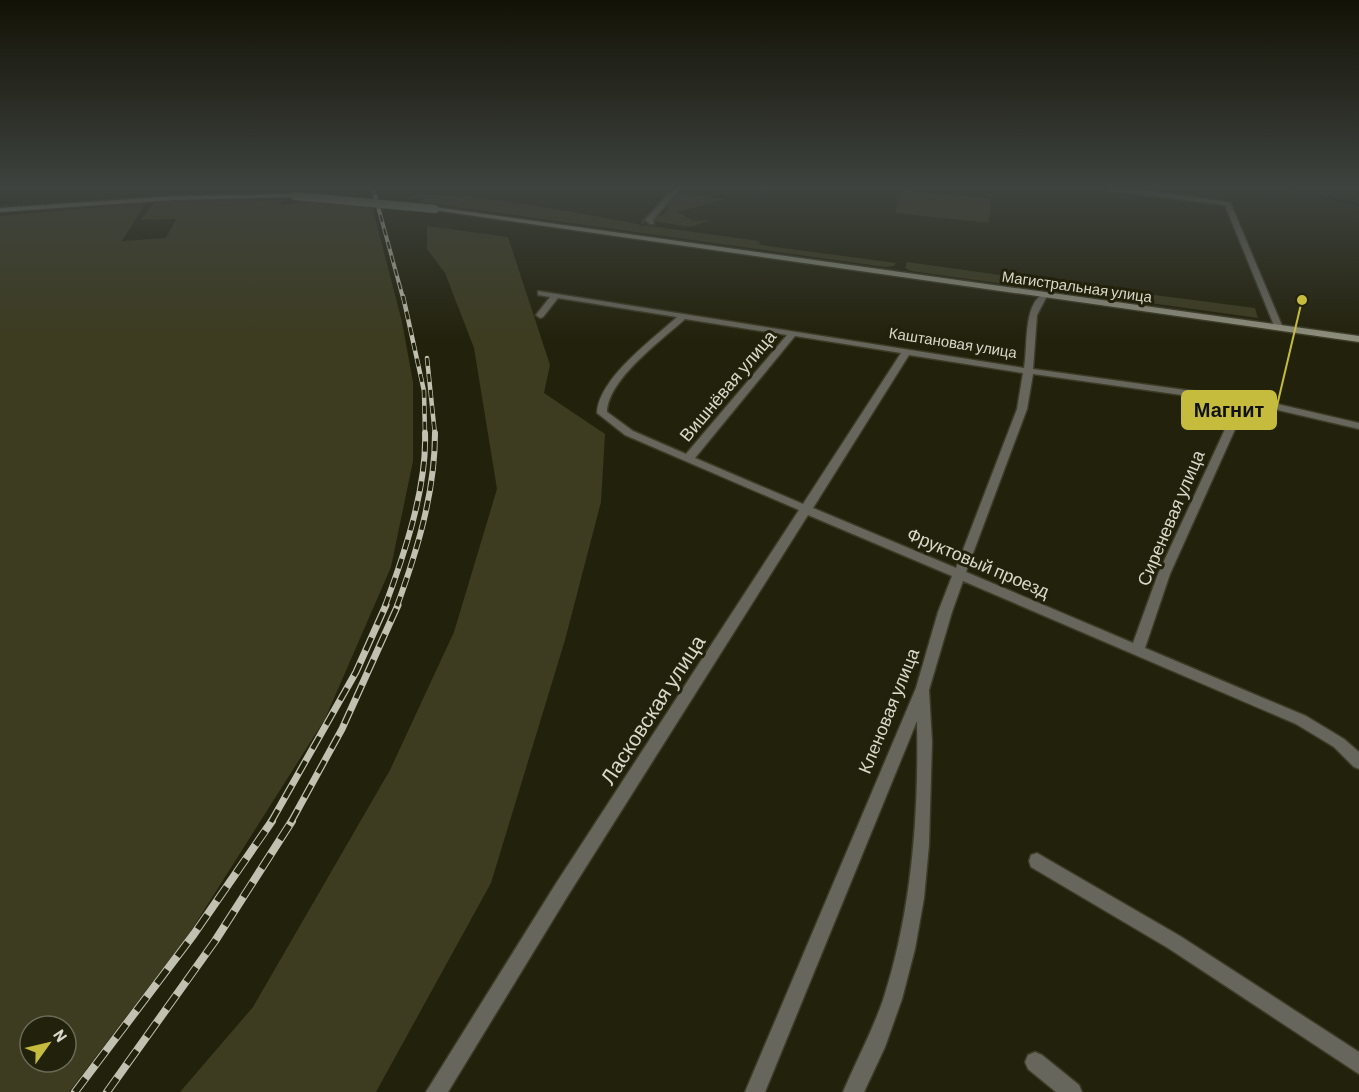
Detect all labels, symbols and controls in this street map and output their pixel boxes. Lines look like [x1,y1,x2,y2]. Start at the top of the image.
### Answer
street label: Магистральная улица [1001,267,1154,306]
street label: Каштановая улица [888,323,1019,361]
street label: Вишнёвая улица [674,324,781,446]
callout: Магнит [1182,391,1276,429]
text: Магнит [1194,397,1264,421]
street label: Сиреневая улица [1132,446,1209,589]
street label: Фруктовый проезд [904,522,1053,602]
street label: Ласковская улица [594,630,710,789]
street label: Кленовая улица [853,644,924,776]
north arrow [18,1014,78,1074]
text: N [50,1026,72,1045]

